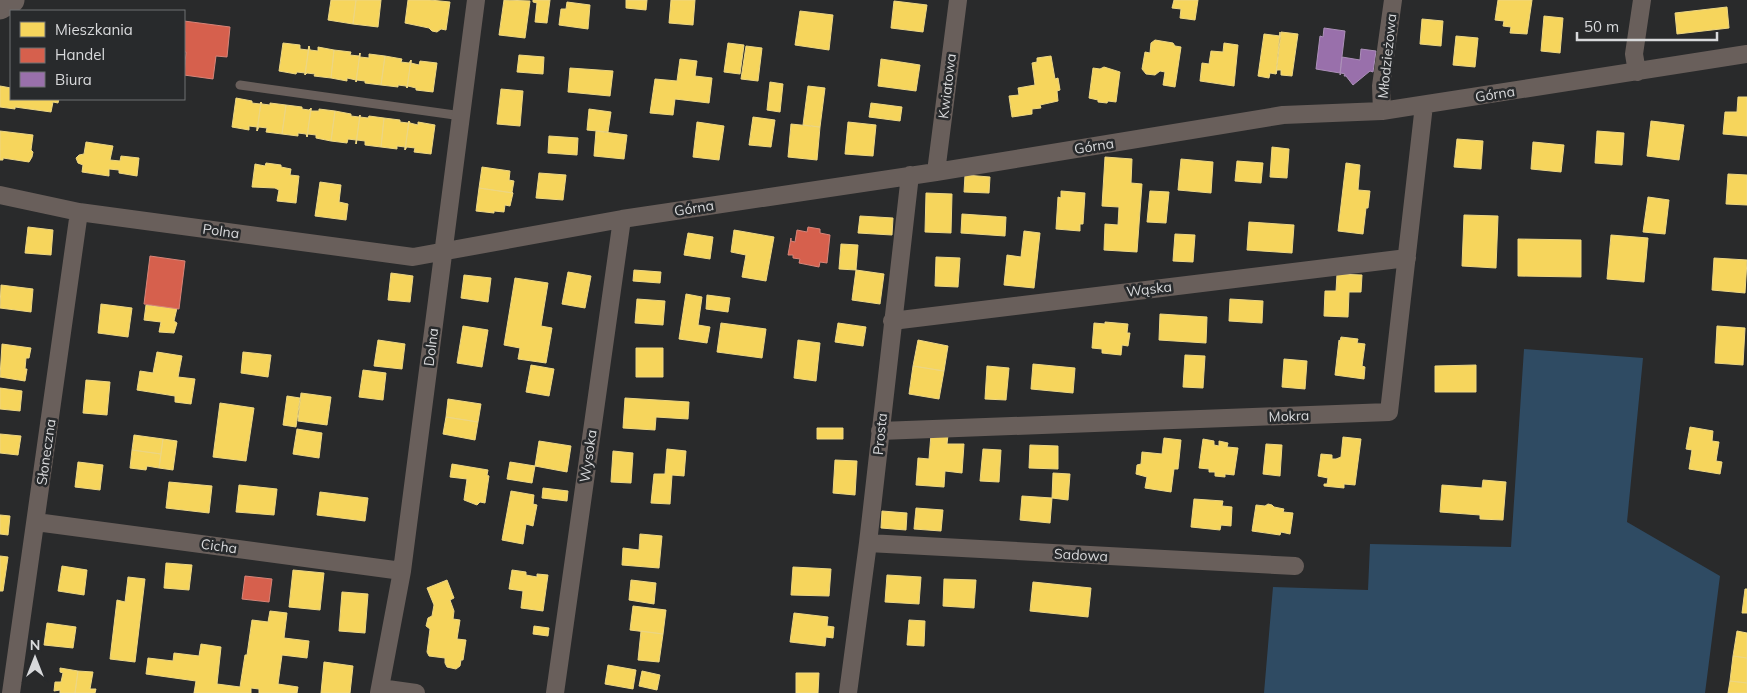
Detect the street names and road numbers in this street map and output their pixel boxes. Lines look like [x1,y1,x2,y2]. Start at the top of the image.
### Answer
street label: Młodzieżowa [1374,13,1400,99]
street label: Kwiatowa [934,52,960,120]
street label: Górna [1474,82,1516,106]
street label: Górna [1073,134,1115,158]
street label: Górna [673,196,715,220]
street label: Polna [202,220,240,242]
street label: Wąska [1125,277,1173,301]
street label: Dolna [420,327,442,367]
street label: Mokra [1268,406,1310,426]
street label: Prosta [869,412,891,456]
street label: Słoneczna [32,418,60,486]
street label: Wysoka [575,429,601,483]
street label: Cicha [200,535,238,557]
street label: Sadowa [1054,545,1108,565]

